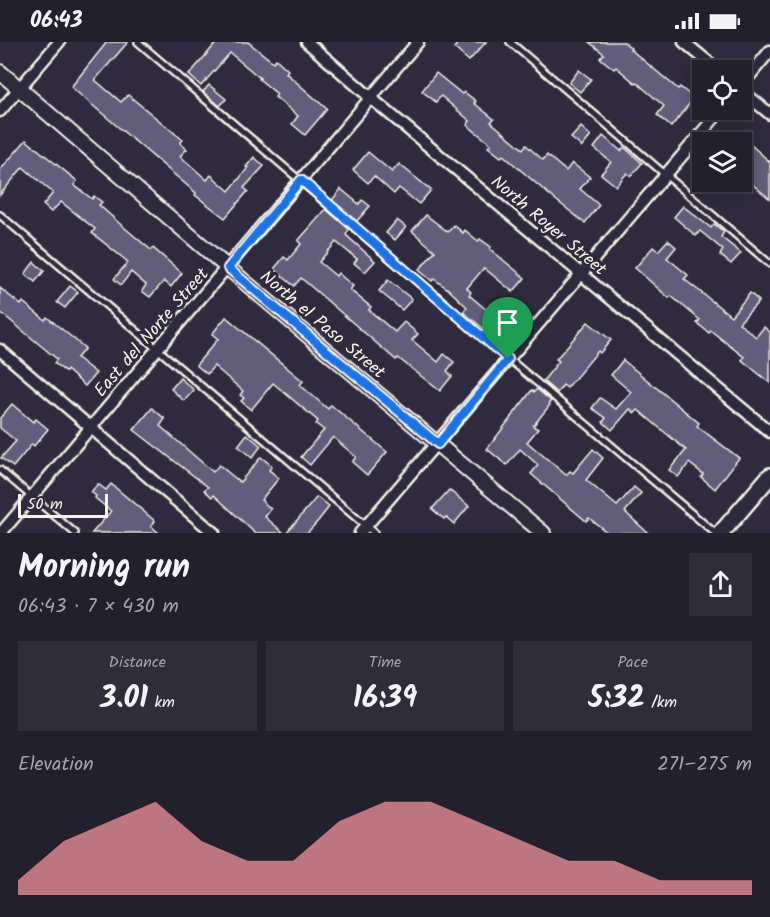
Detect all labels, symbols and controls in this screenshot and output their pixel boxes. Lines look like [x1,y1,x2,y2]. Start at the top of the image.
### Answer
text: 06:43 [30,4,83,39]
map controls [692,60,752,192]
button: locate [692,60,752,120]
button: layers [692,132,752,192]
street label: North Royer Street [483,169,613,284]
street label: East del Norte Street [87,261,217,404]
street label: North el Paso Street [253,264,392,387]
pin [482,297,533,359]
icon: arrive [491,306,524,339]
scale bar [18,491,108,519]
text: 50 m [27,492,63,517]
text: Morning run [18,542,190,595]
button: share [689,553,752,616]
text: 06:43 · 7 × 430 m [18,591,179,623]
text: Distance [109,650,166,675]
text: Time [369,650,401,675]
text: Pace [617,650,648,675]
text: 3.01 [100,675,148,723]
text: 16:39 [353,675,417,723]
text: 5:32 [588,675,645,723]
text: km [148,690,175,715]
text: /km [645,690,677,715]
text: Elevation [18,749,94,781]
text: 271–275 m [657,749,752,781]

